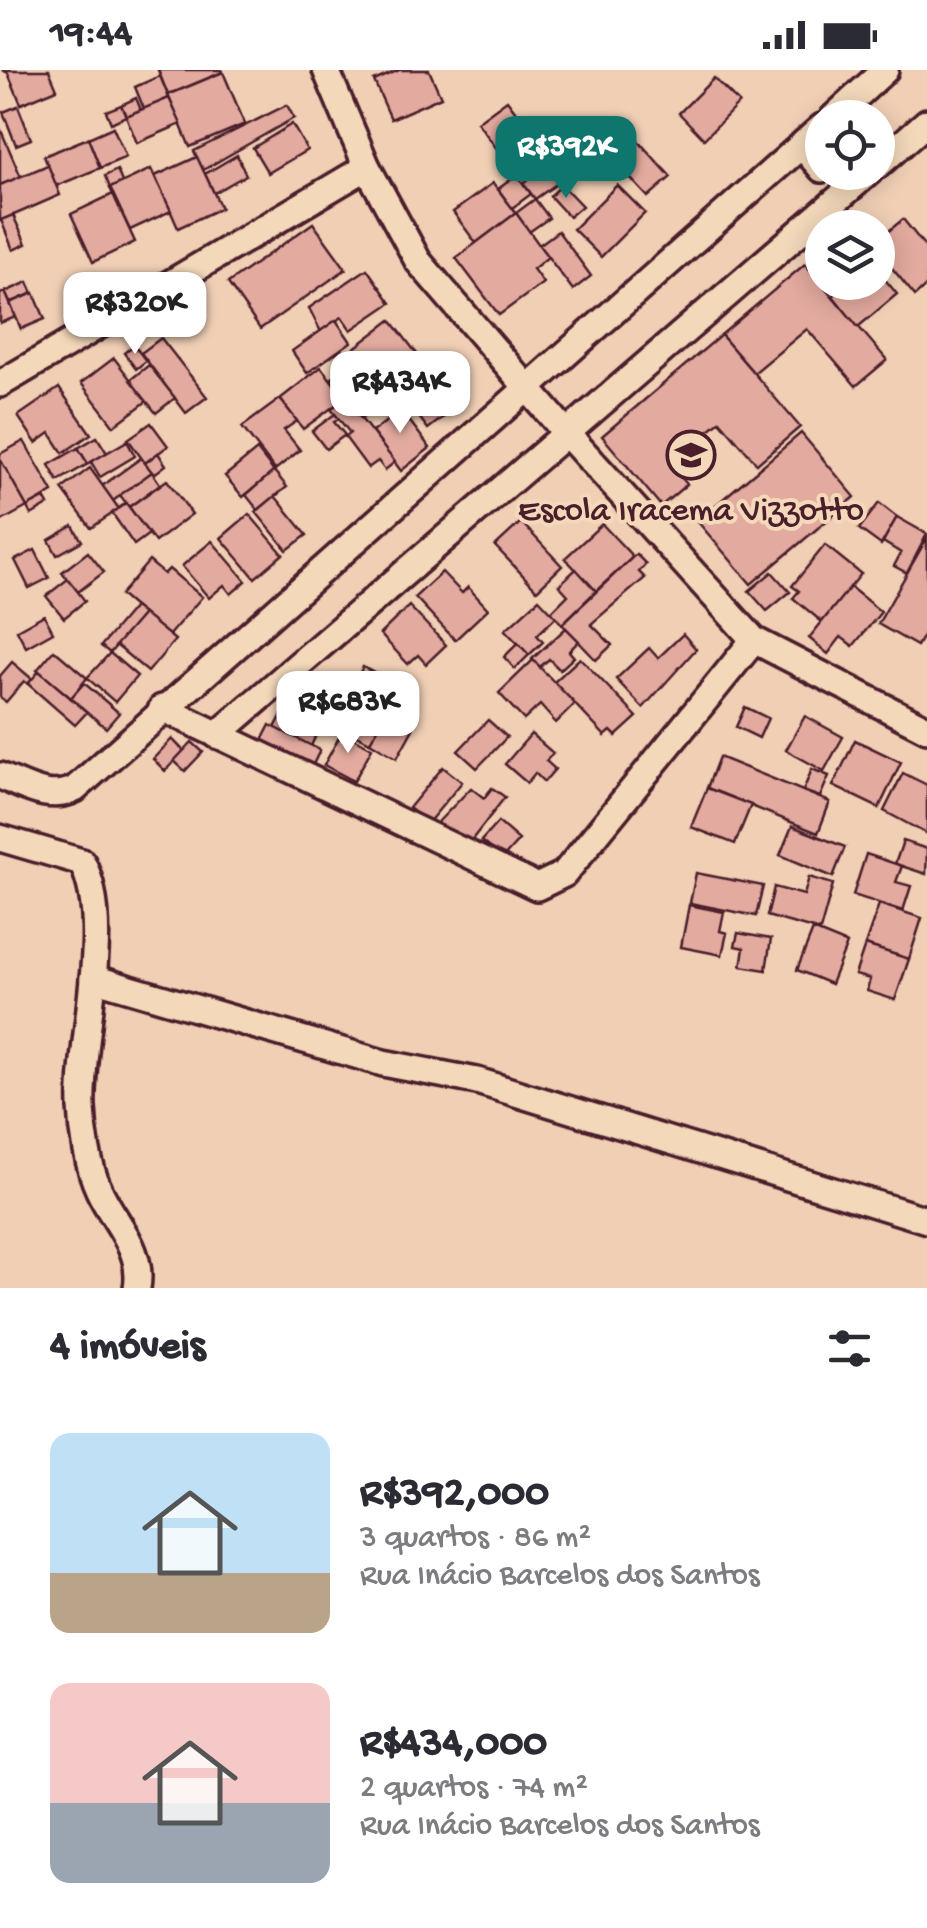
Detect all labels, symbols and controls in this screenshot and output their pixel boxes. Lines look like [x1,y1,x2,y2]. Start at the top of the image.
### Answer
text: 19:44 [50,13,132,57]
map controls [805,100,895,300]
button: locate [805,100,895,190]
pin: R$392K [485,116,647,201]
text: R$392K [517,129,615,167]
button: layers [805,210,895,300]
pin: R$320K [54,272,216,357]
text: R$320K [85,285,185,323]
pin: R$434K [319,351,481,436]
text: R$434K [352,364,448,402]
school or university icon: Escola Iracema Vizzotto [665,429,717,481]
place label: Escola Iracema Vizzotto [518,492,864,533]
pin: R$683K [267,671,429,756]
text: R$683K [298,684,398,722]
icon: filters [822,1321,877,1376]
text: 4 imóveis [50,1324,205,1373]
text: R$392,000 [360,1471,549,1520]
icon: home [130,1473,250,1593]
text: 3 quartos · 86 m² [360,1520,591,1558]
text: Rua Inácio Barcelos dos Santos [360,1558,760,1596]
text: R$434,000 [360,1721,547,1770]
icon: home [130,1723,250,1843]
text: 2 quartos · 74 m² [360,1770,588,1808]
text: Rua Inácio Barcelos dos Santos [360,1808,760,1846]

